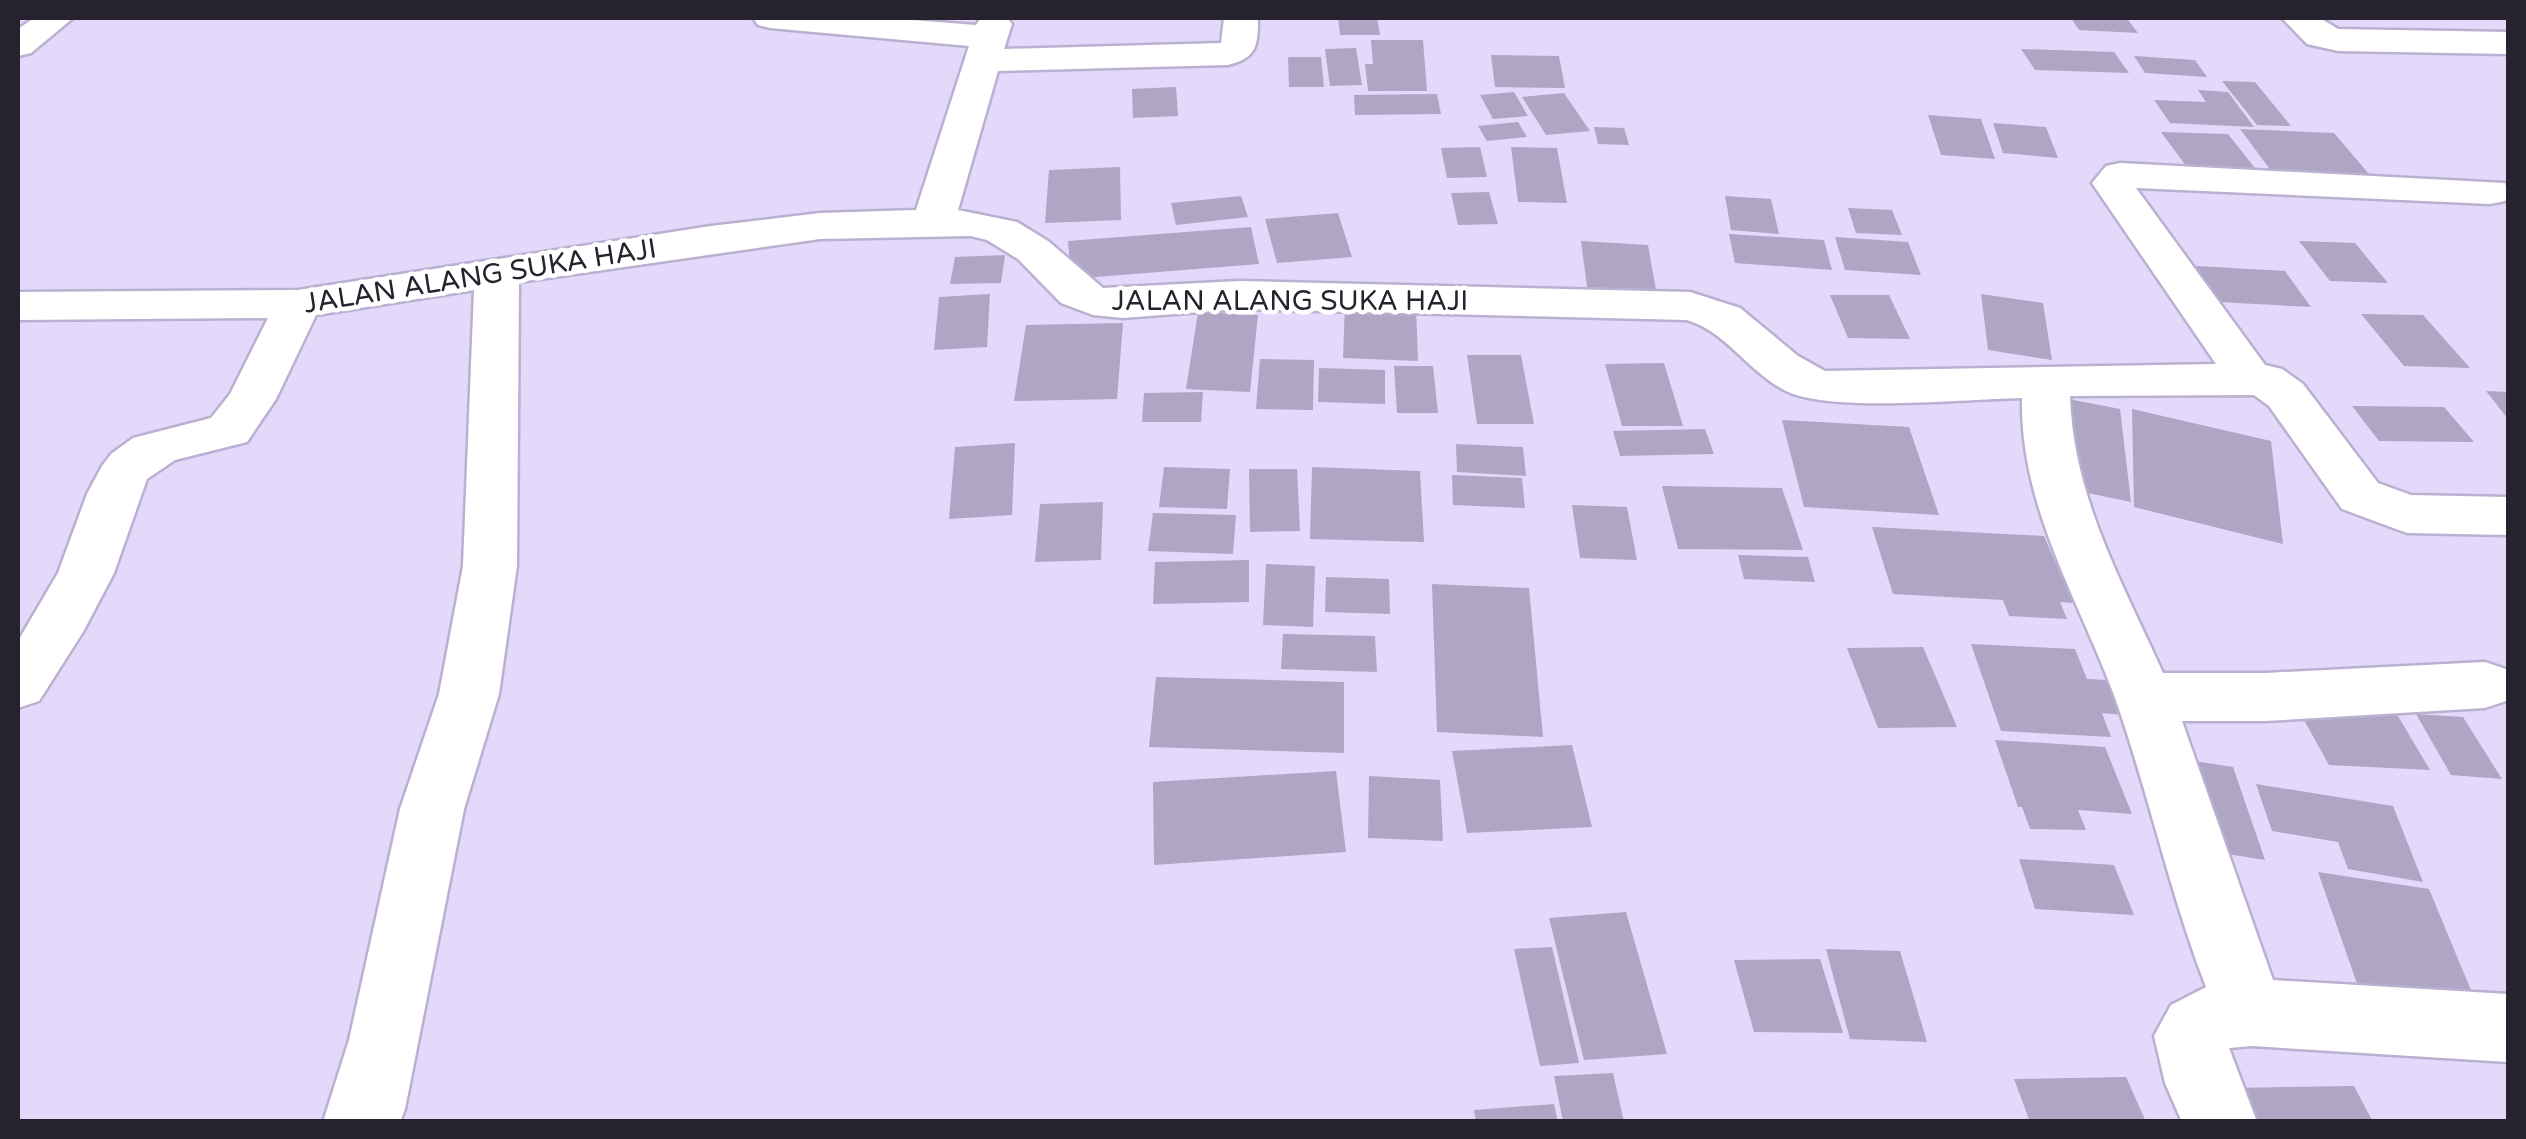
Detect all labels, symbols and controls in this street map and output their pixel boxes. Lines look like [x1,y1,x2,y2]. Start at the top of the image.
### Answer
street label: JALAN ALANG SUKA HAJI [302,231,659,321]
street label: JALAN ALANG SUKA HAJI [1112,284,1468,318]

